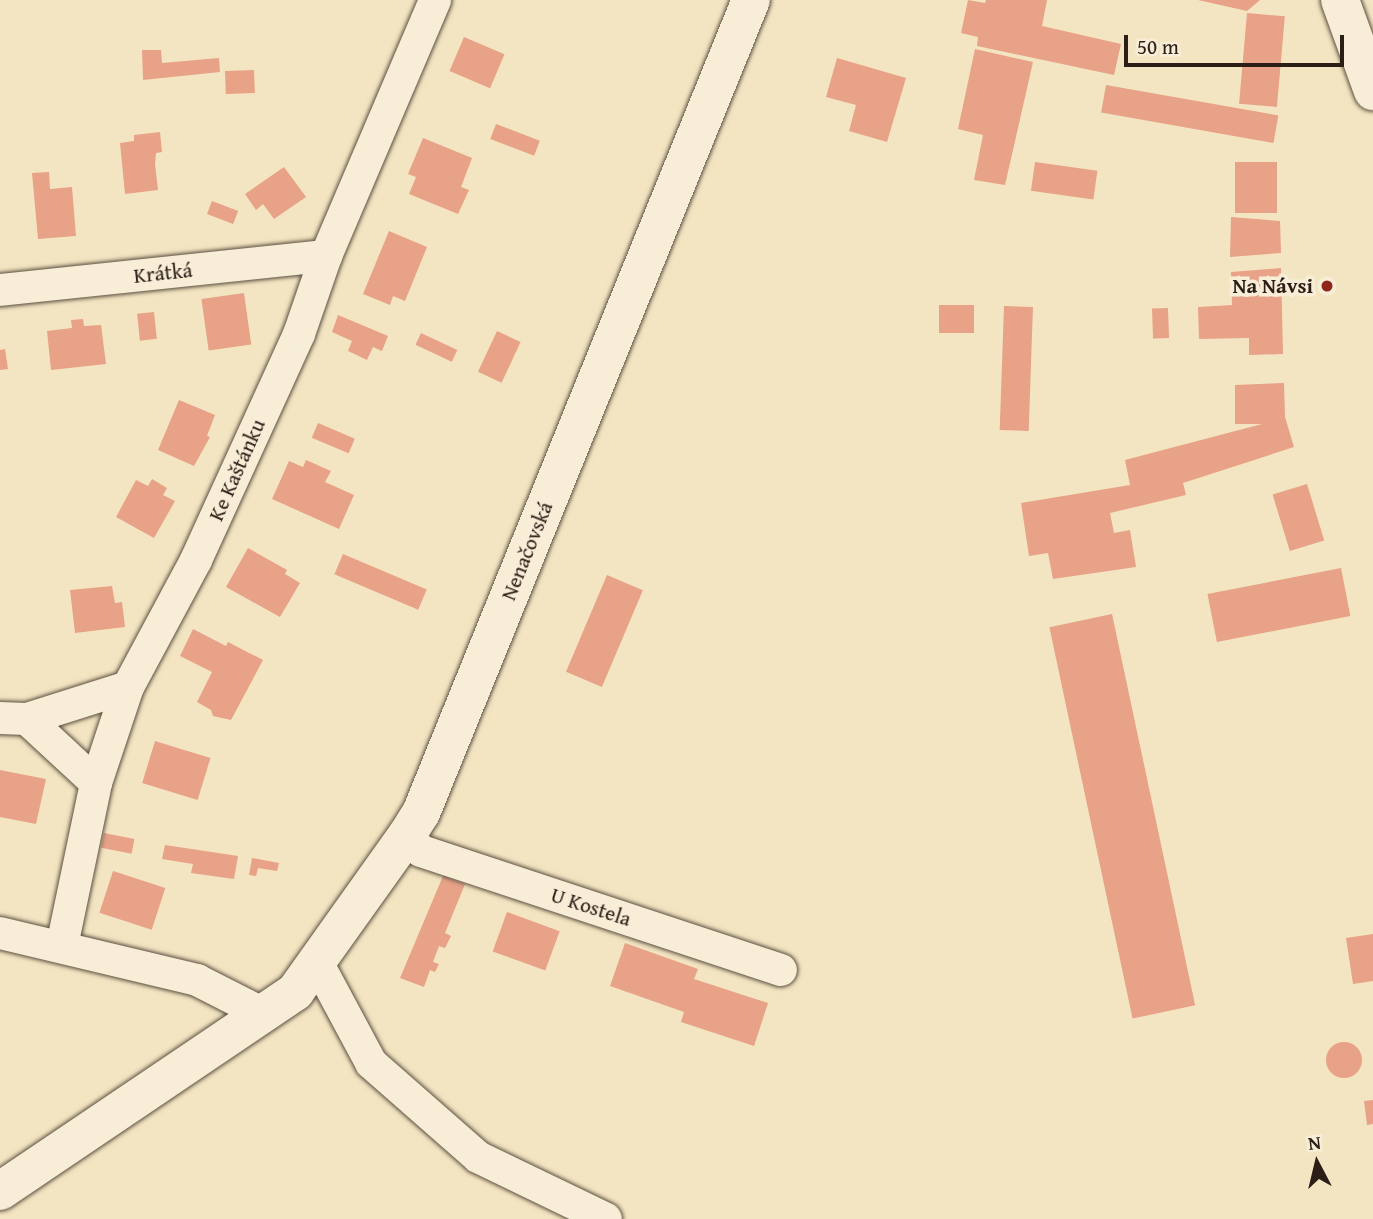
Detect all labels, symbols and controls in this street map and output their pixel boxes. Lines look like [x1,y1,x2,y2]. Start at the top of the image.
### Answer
scale bar [1128,21,1348,65]
text: 50 m [1137,31,1179,62]
street label: Krátká [132,257,194,289]
place label: Na Návsi [1232,273,1313,299]
marker: Na Návsi [1319,278,1335,294]
street label: Ke Kaštánku [203,415,271,525]
street label: Nenačovská [496,498,558,604]
street label: U Kostela [548,882,634,932]
text: N [1306,1127,1322,1157]
north arrow [1282,1128,1352,1198]

